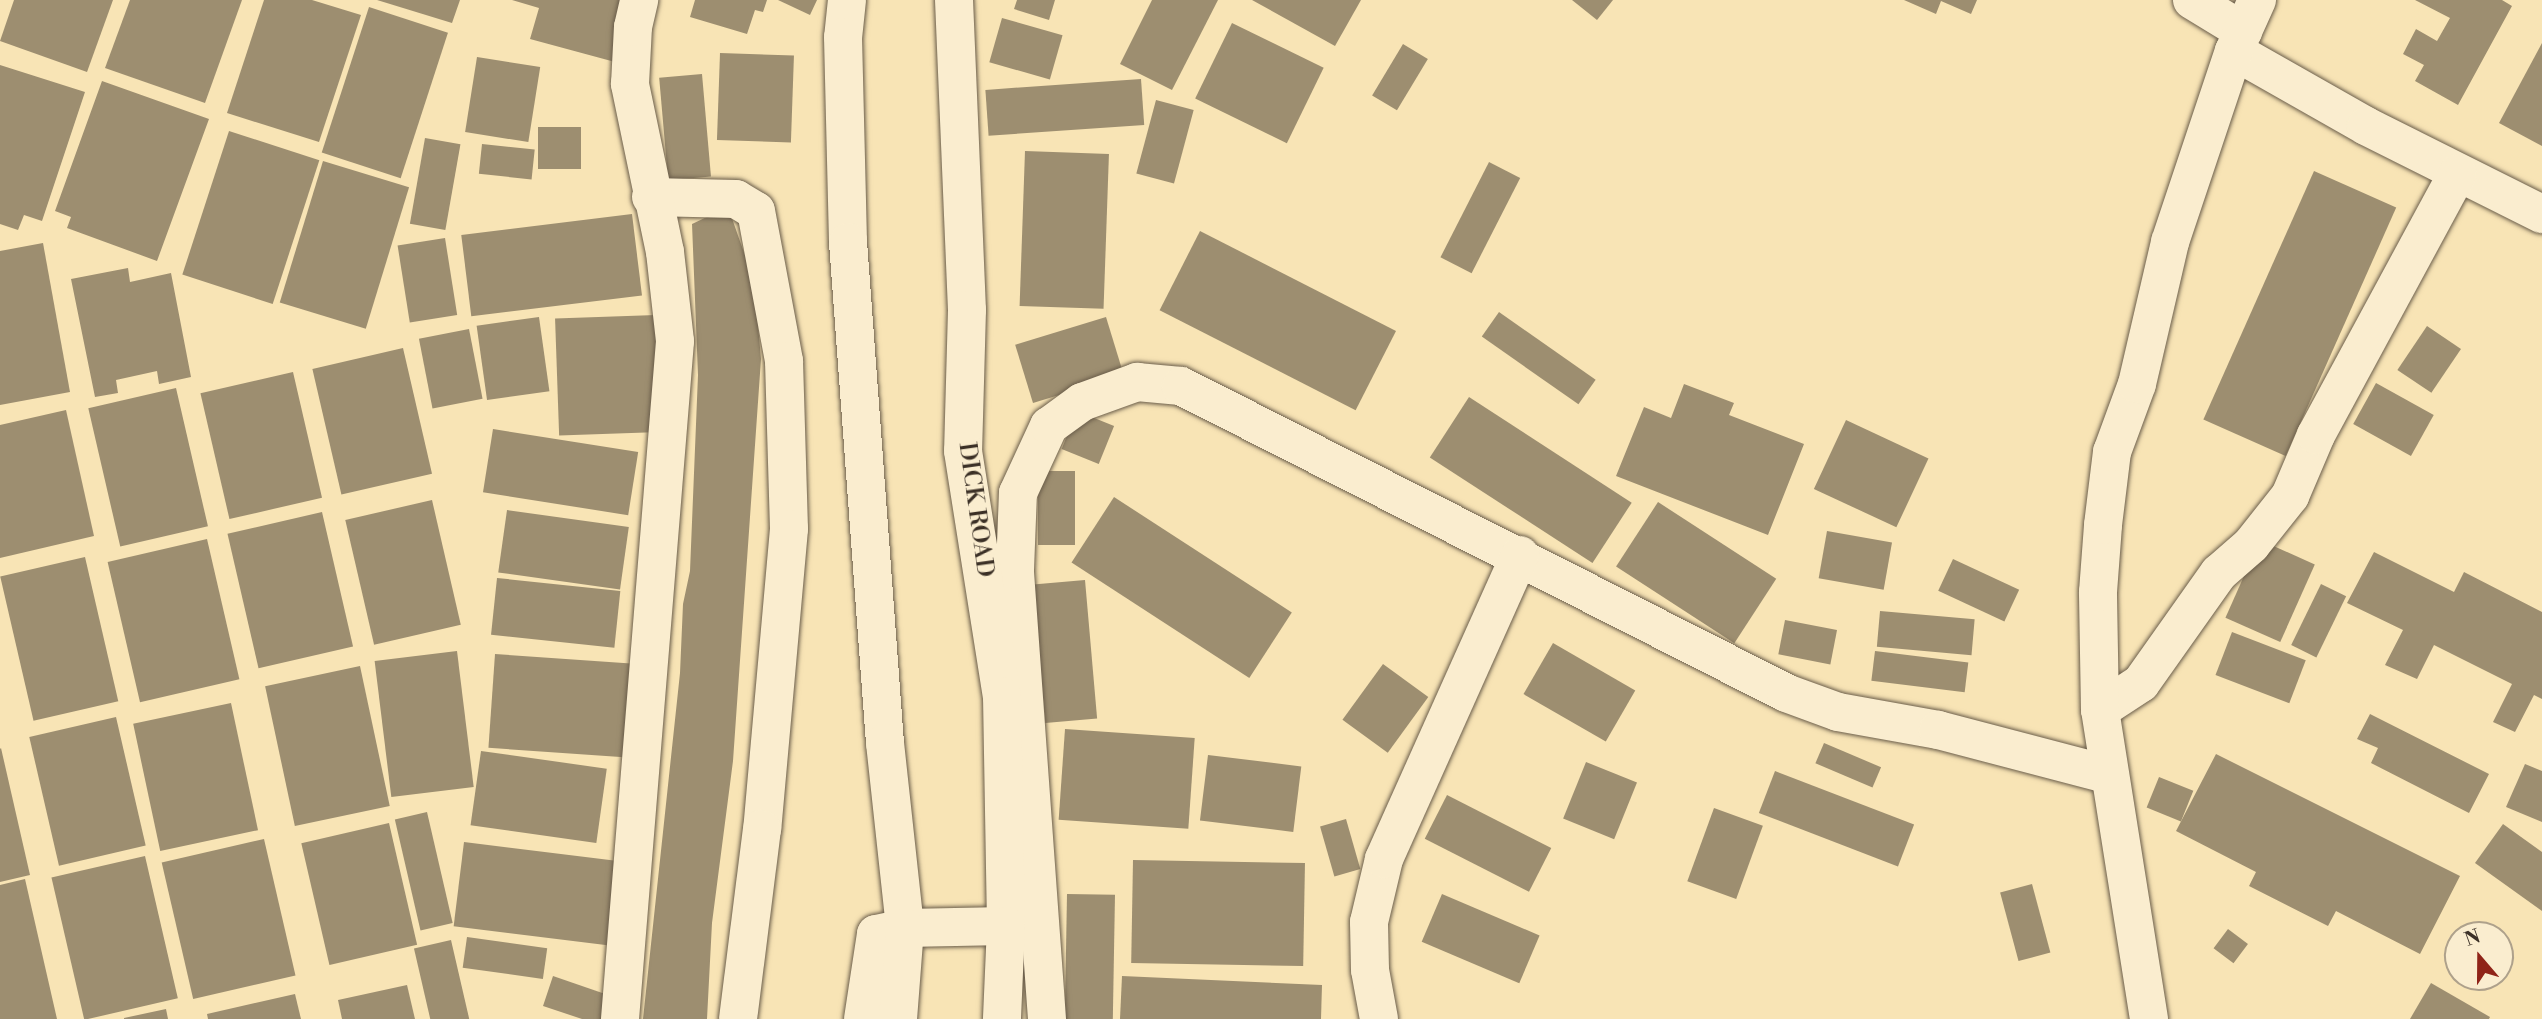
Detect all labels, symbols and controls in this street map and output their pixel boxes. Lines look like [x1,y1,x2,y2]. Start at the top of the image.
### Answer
street label: DICK ROAD [951,441,999,579]
north arrow [2444,921,2514,991]
text: N [2461,924,2484,952]

